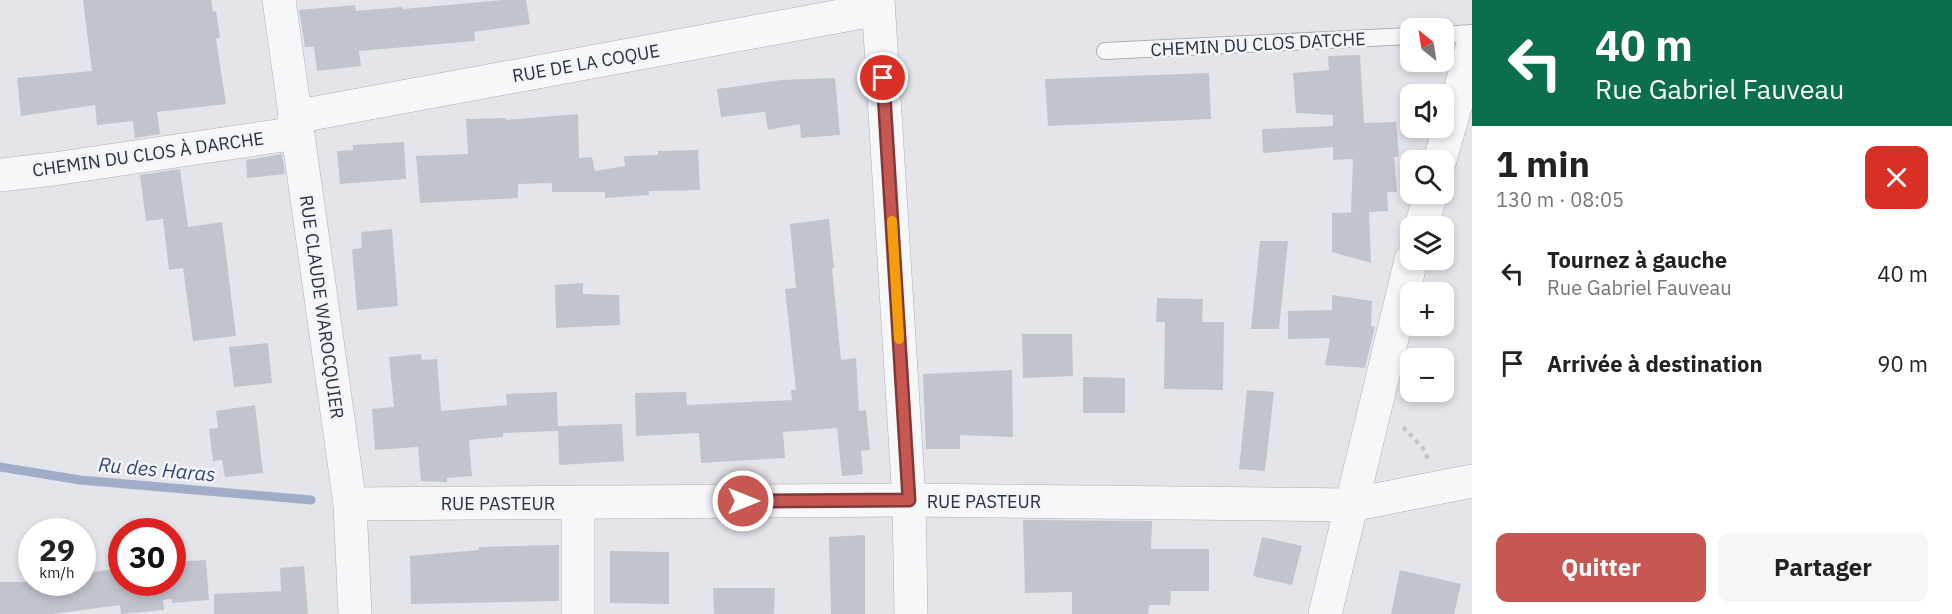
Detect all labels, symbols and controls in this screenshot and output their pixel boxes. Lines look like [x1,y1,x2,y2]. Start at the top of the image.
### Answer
north arrow [1400,18,1454,72]
map controls [1400,18,1454,402]
text: 40 m [1595,18,1693,73]
icon: left [1496,24,1574,102]
street label: CHEMIN DU CLOS DATCHE [1150,27,1366,61]
street label: RUE DE LA COQUE [510,39,662,87]
pin [857,52,908,103]
icon: arrive [866,61,899,94]
text: Rue Gabriel Fauveau [1595,71,1844,106]
button: sound [1400,84,1454,138]
street label: CHEMIN DU CLOS À DARCHE [31,126,265,182]
text: 1 min [1496,140,1590,187]
button: close [1865,146,1928,209]
button: search [1400,150,1454,204]
text: 130 m · 08:05 [1496,186,1624,213]
street label: RUE CLAUDE WAROCQUIER [295,194,349,420]
button: layers [1400,216,1454,270]
text: Tournez à gauche [1547,245,1727,274]
icon: left [1496,257,1529,290]
text: 40 m [1877,259,1928,288]
text: Rue Gabriel Fauveau [1547,274,1732,301]
button: + [1400,282,1454,336]
icon: arrive [1496,347,1529,380]
button: − [1400,348,1454,402]
text: Arrivée à destination [1547,349,1763,378]
text: 90 m [1877,349,1928,378]
water label: Ru des Haras [97,450,217,488]
position arrow [711,469,775,533]
street label: RUE PASTEUR [927,490,1041,513]
street label: RUE PASTEUR [441,492,555,515]
speed limit sign: 30 [108,518,186,596]
text: 29 [39,530,75,569]
button: Quitter [1496,533,1706,602]
button: Partager [1718,533,1928,602]
text: km/h [39,563,75,582]

